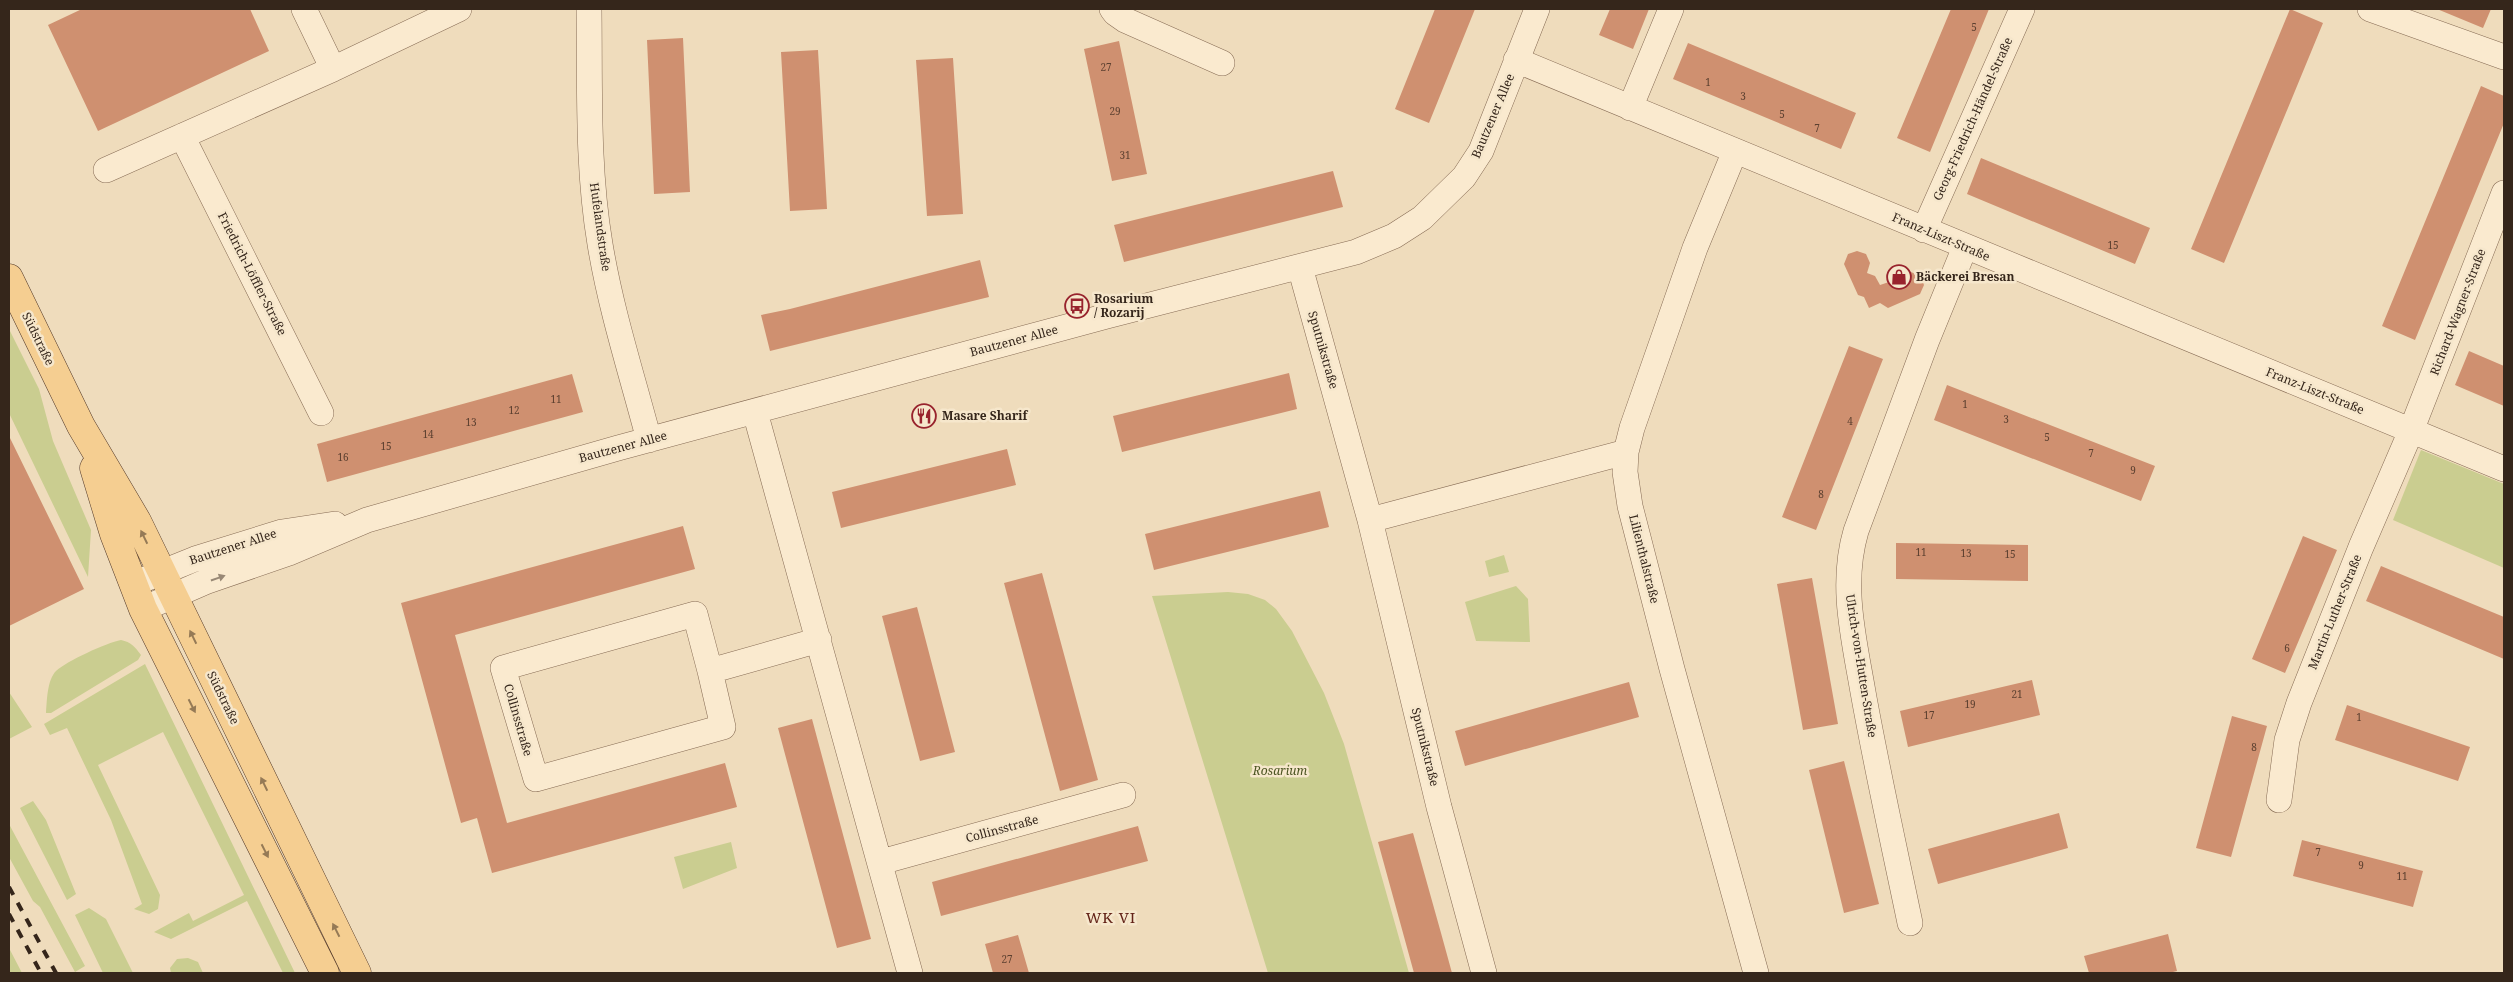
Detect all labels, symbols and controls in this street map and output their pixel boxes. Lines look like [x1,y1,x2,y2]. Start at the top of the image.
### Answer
house number: 5 [1971,20,1977,34]
street label: Georg-Friedrich-Händel-Straße [1929,34,2016,203]
house number: 27 [1100,60,1112,74]
street label: Bautzener Allee [1467,71,1518,161]
house number: 1 [1705,75,1711,89]
house number: 3 [1740,89,1746,103]
house number: 29 [1109,104,1121,118]
house number: 5 [1779,107,1785,121]
house number: 7 [1814,121,1820,135]
house number: 31 [1119,148,1131,162]
street label: Hufelandstraße [586,181,615,272]
street label: Franz-Liszt-Straße [1890,208,1993,265]
street label: Friedrich-Löffler-Straße [214,209,291,338]
house number: 15 [2107,238,2119,252]
street label: Richard-Wagner-Straße [2426,246,2490,378]
shop icon: Bäckerei Bresan [1886,264,1912,290]
place label: Bäckerei Bresan [1916,268,2015,285]
place label: Rosarium / Rozarij [1094,290,1153,321]
bus stop icon: Rosarium / Rozarij [1064,293,1090,319]
street label: Südstraße [18,309,59,368]
street label: Sputnikstraße [1304,309,1343,391]
street label: Bautzener Allee [968,321,1060,360]
street label: Franz-Liszt-Straße [2263,363,2367,418]
house number: 11 [550,392,562,406]
house number: 1 [1962,397,1968,411]
house number: 12 [508,403,520,417]
restaurant icon: Masare Sharif [911,403,937,429]
place label: Masare Sharif [942,407,1029,424]
house number: 3 [2003,412,2009,426]
house number: 4 [1847,414,1853,428]
house number: 13 [465,415,477,429]
house number: 14 [422,427,434,441]
street label: Bautzener Allee [577,427,669,466]
house number: 5 [2044,430,2050,444]
house number: 15 [380,439,392,453]
house number: 7 [2088,446,2094,460]
house number: 16 [337,450,349,464]
house number: 9 [2130,463,2136,477]
house number: 8 [1818,487,1824,501]
street label: Lilienthalstraße [1625,512,1664,605]
street label: Bautzener Allee [187,524,279,569]
one-way arrow [140,530,148,544]
house number: 11 [1915,545,1927,559]
house number: 13 [1960,546,1972,560]
house number: 15 [2004,547,2016,561]
street label: Martin-Luther-Straße [2304,552,2365,672]
one-way arrow [211,573,226,581]
street label: Ulrich-von-Hutten-Straße [1842,593,1881,739]
one-way arrow [189,630,197,645]
house number: 6 [2284,641,2290,655]
street label: Südstraße [203,668,244,727]
street label: Collinsstraße [500,682,537,758]
house number: 21 [2011,687,2023,701]
house number: 19 [1964,697,1976,711]
one-way arrow [188,698,196,713]
street label: Sputnikstraße [1408,706,1443,788]
house number: 17 [1923,708,1935,722]
house number: 1 [2356,710,2362,724]
house number: 8 [2251,740,2257,754]
park label: Rosarium [1252,762,1308,779]
one-way arrow [260,777,268,791]
street label: Collinsstraße [964,811,1040,846]
one-way arrow [261,844,269,858]
house number: 7 [2315,845,2321,859]
house number: 9 [2358,858,2364,872]
house number: 11 [2396,869,2408,883]
district label: WK VI [1086,907,1136,927]
one-way arrow [332,922,340,937]
house number: 27 [1001,952,1013,966]

